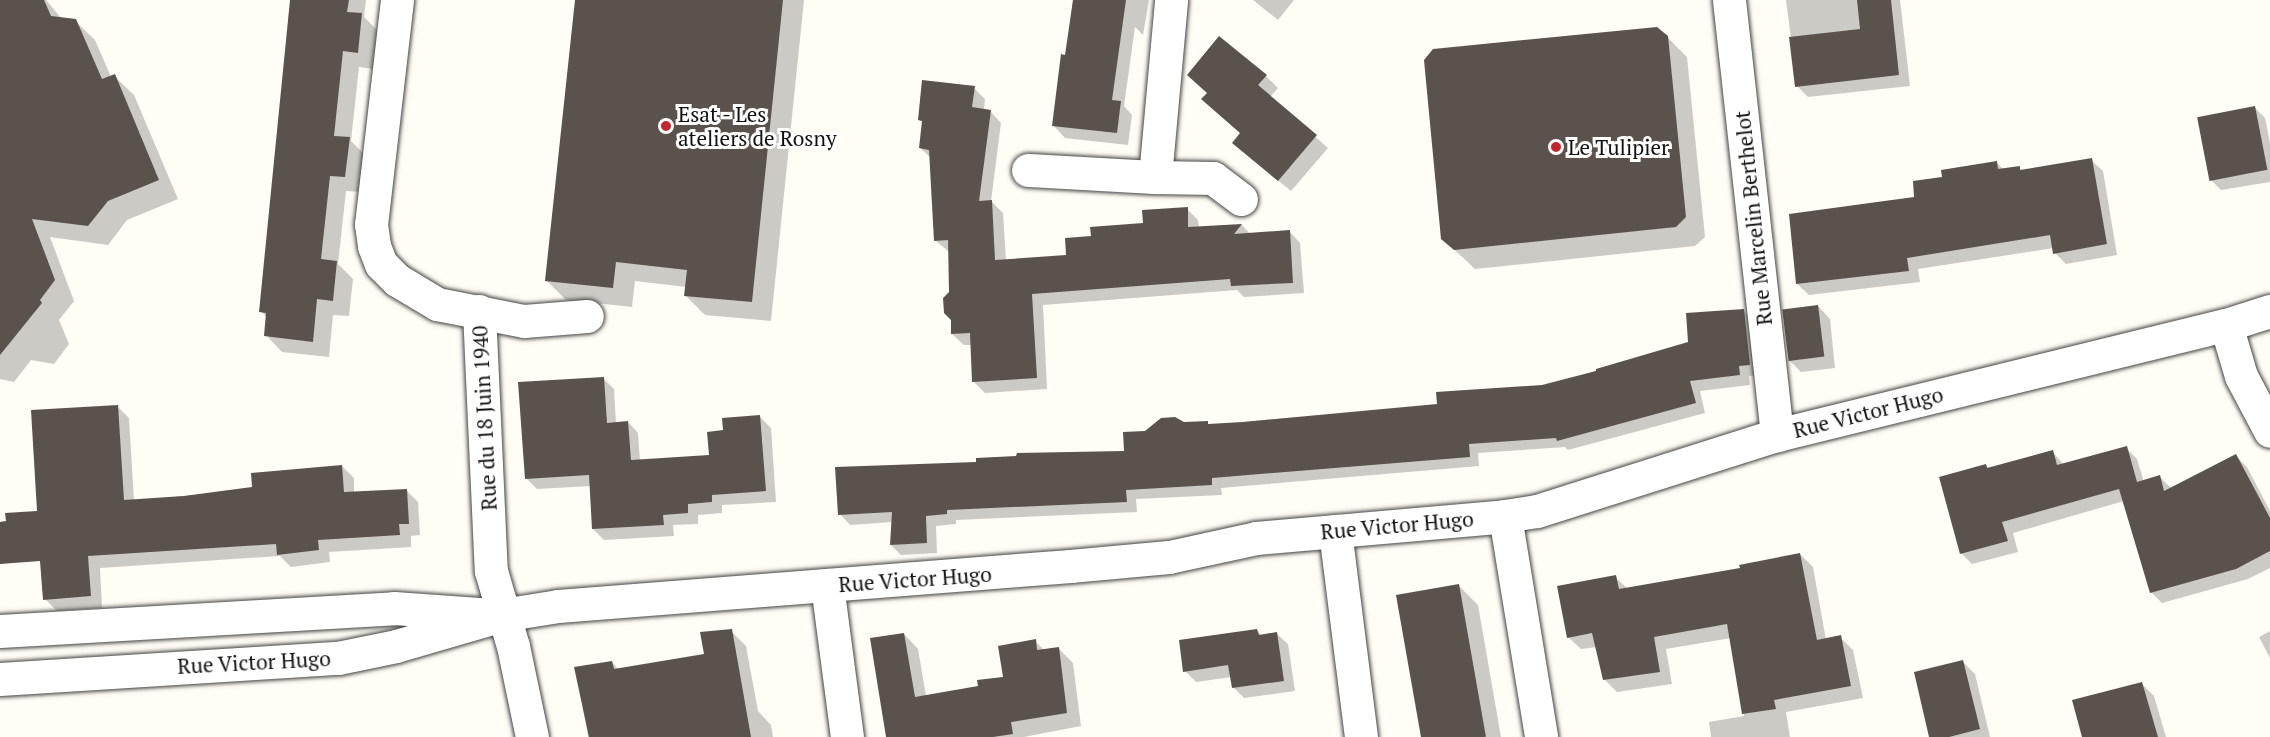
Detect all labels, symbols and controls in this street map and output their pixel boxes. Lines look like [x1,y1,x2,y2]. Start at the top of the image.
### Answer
place label: Esat - Les ateliers de Rosny [678,101,837,151]
street label: Rue Marcelin Berthelot [1729,109,1777,327]
marker: Esat - Les ateliers de Rosny [659,119,673,133]
place label: Le Tulipier [1568,134,1669,160]
marker: Le Tulipier [1549,140,1563,154]
street label: Rue du 18 Juin 1940 [467,325,501,511]
street label: Rue Victor Hugo [1790,381,1946,443]
street label: Rue Victor Hugo [1319,506,1475,544]
street label: Rue Victor Hugo [837,561,993,597]
street label: Rue Victor Hugo [176,645,332,679]

